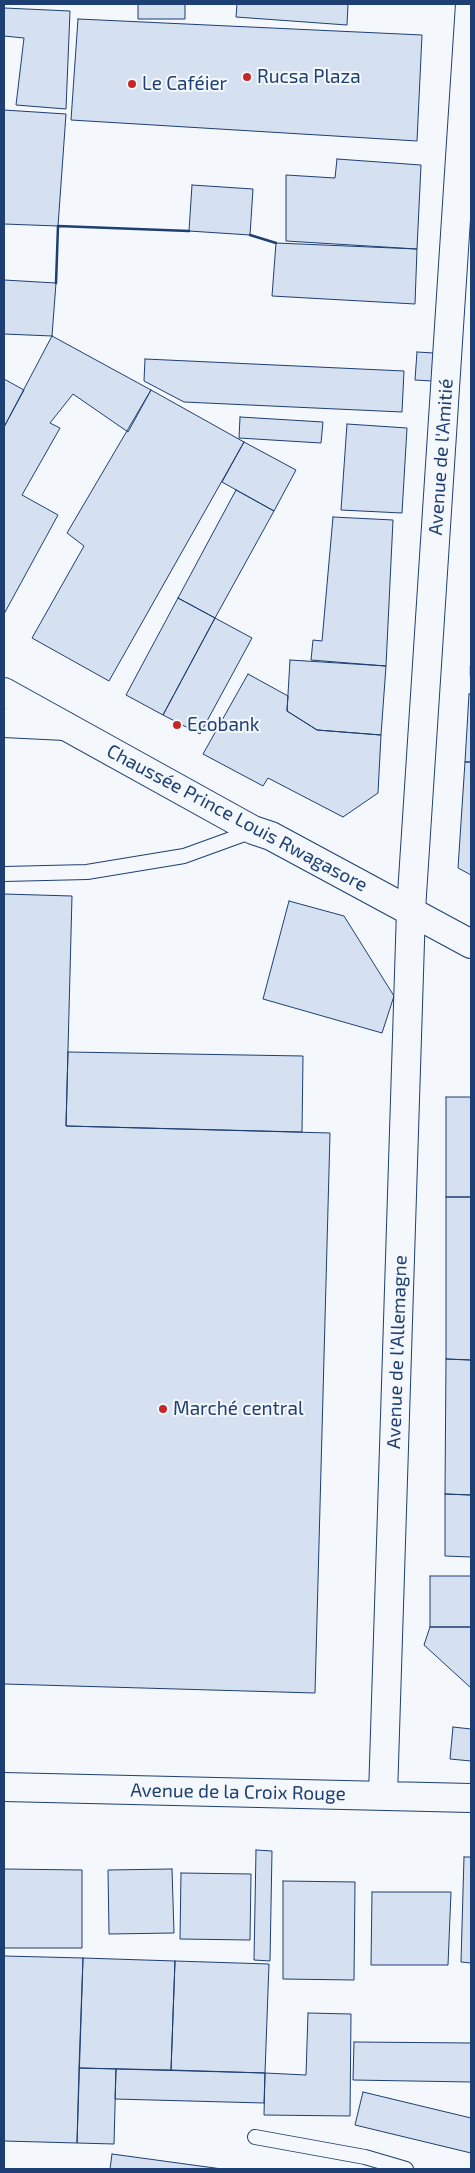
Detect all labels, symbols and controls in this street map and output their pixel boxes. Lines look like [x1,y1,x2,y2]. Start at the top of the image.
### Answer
place label: Rucsa Plaza [257,66,361,88]
marker: Rucsa Plaza [241,71,253,83]
place label: Le Caféier [142,73,227,95]
marker: Le Caféier [126,78,138,90]
street label: Avenue de l'Amitié [424,378,458,536]
place label: Ecobank [187,714,260,736]
marker: Ecobank [171,719,183,731]
street label: Chaussée Prince Louis Rwagasore [103,739,371,897]
street label: Avenue de l'Allemagne [382,1255,412,1449]
place label: Marché central [173,1398,304,1420]
marker: Marché central [157,1403,169,1415]
street label: Avenue de la Croix Rouge [130,1779,346,1805]

